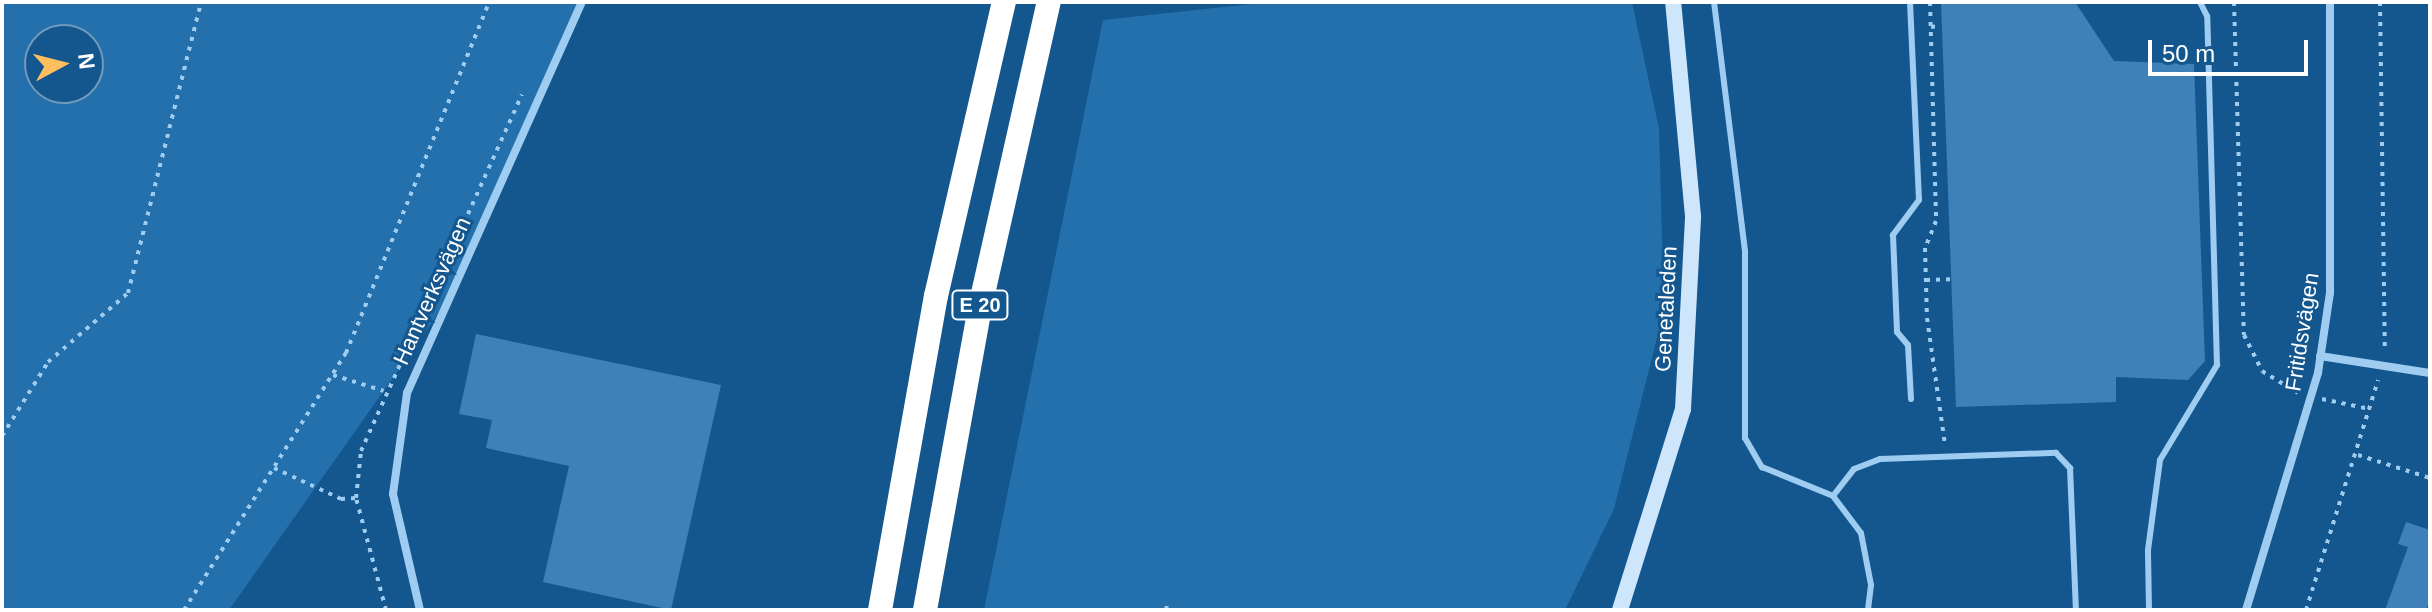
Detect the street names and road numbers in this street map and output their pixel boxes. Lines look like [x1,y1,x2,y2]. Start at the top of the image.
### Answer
street label: Hantverksvägen [388,213,476,369]
street label: Genetaleden [1650,245,1682,373]
street label: Fritidsvägen [2280,271,2324,393]
road number: E 20 [950,289,1010,321]

